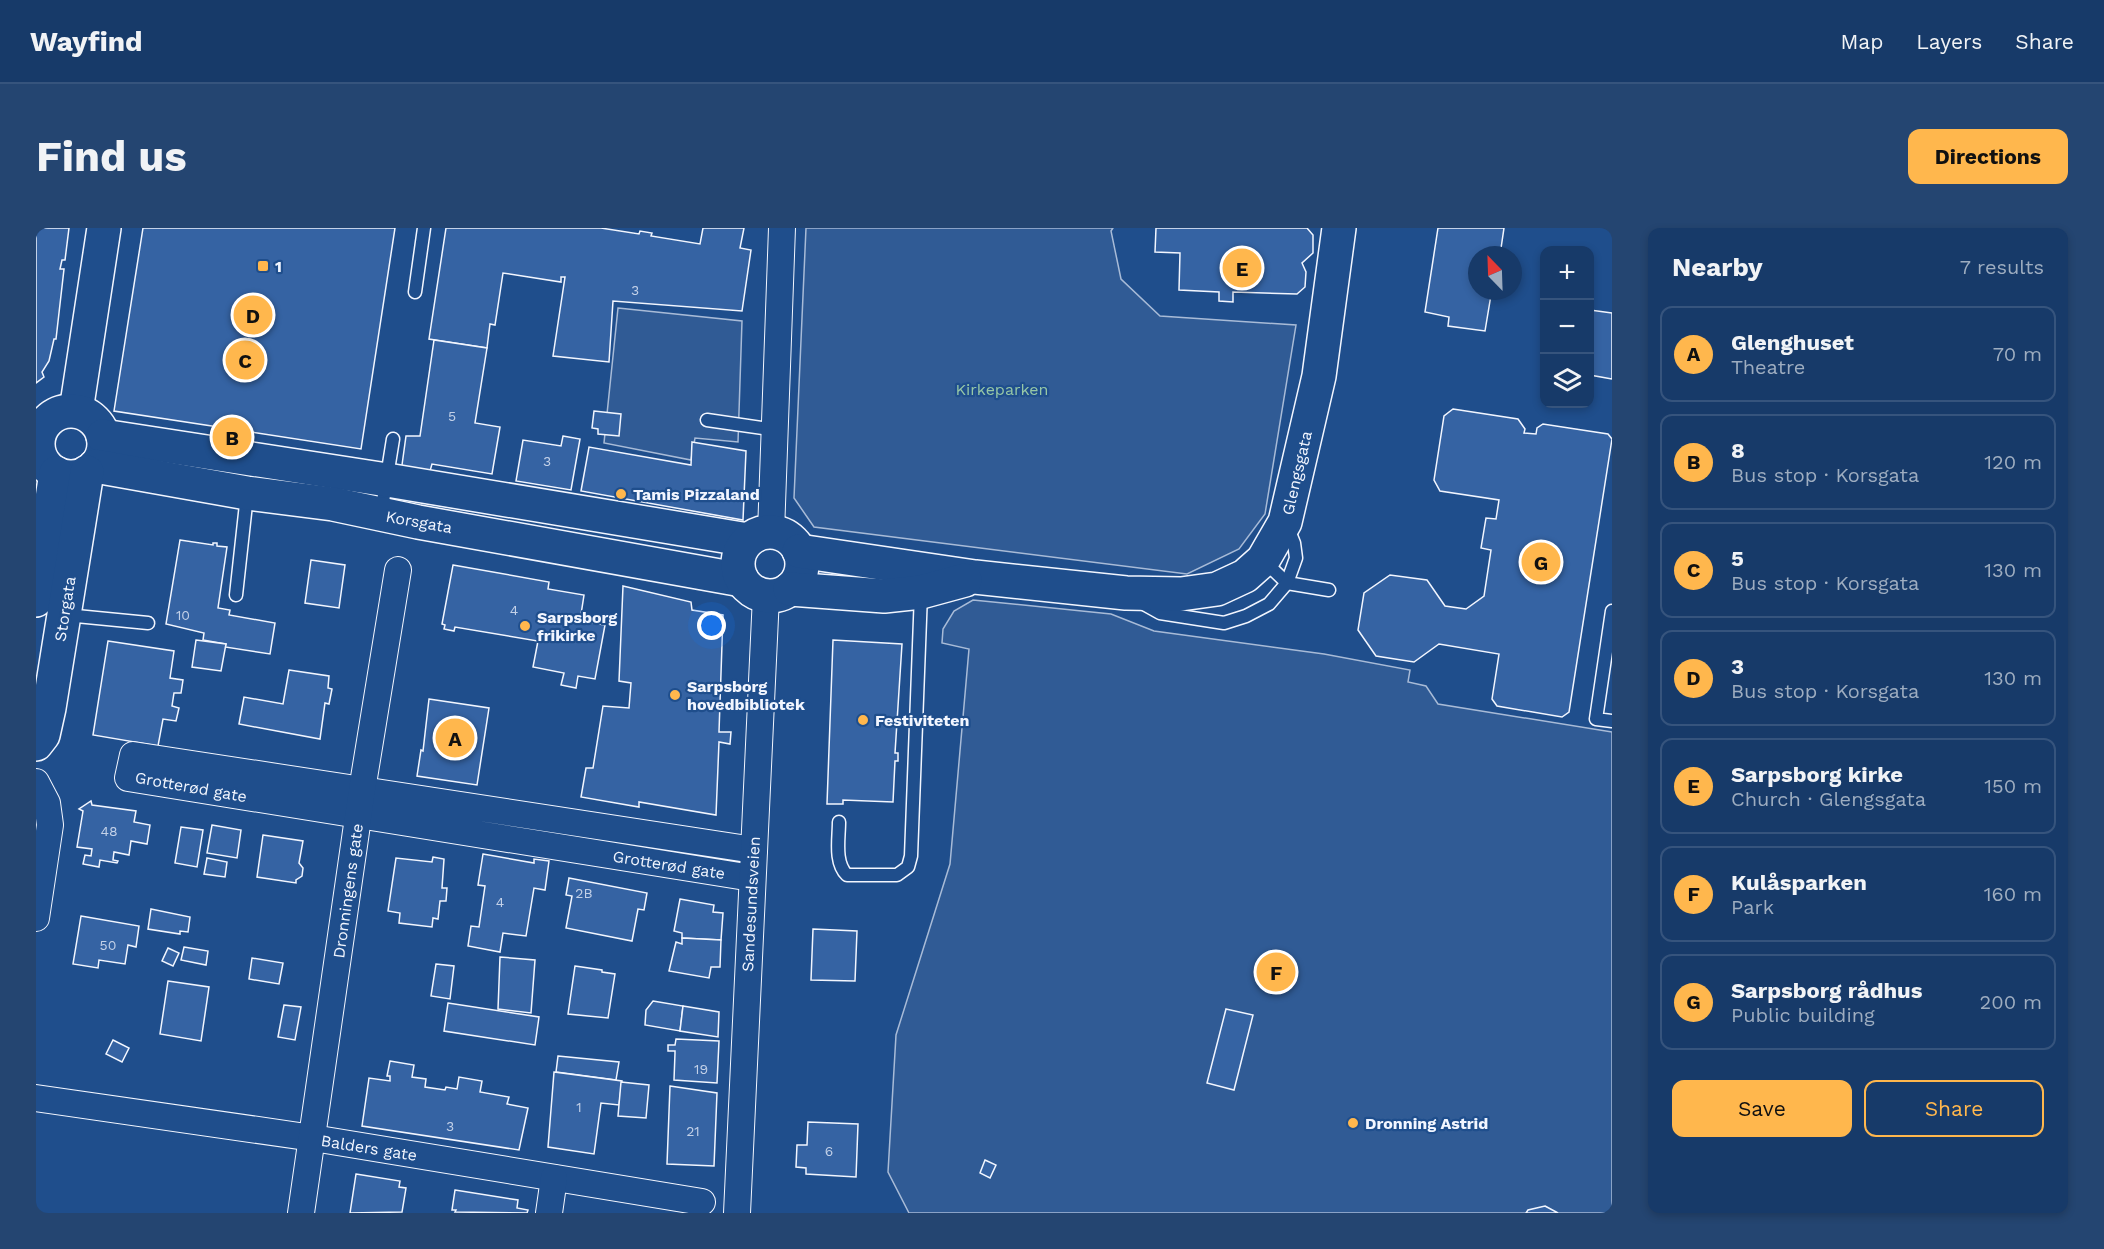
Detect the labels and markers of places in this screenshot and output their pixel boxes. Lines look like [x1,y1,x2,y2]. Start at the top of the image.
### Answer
pin: E [1222,246,1262,291]
place label: 1 [275,257,282,276]
marker: 1 [256,259,270,273]
pin: D [234,292,272,338]
pin: C [226,338,264,382]
pin: B [212,414,252,460]
place label: Tamis Pizzaland [633,485,760,504]
marker: Tamis Pizzaland [614,487,628,501]
pin: G [1522,540,1560,584]
place label: Sarpsborg frikirke [537,608,617,645]
marker: Sarpsborg frikirke [518,619,532,633]
place label: Sarpsborg hovedbibliotek [687,677,805,714]
marker: Sarpsborg hovedbibliotek [668,688,682,702]
place label: Festiviteten [875,711,969,730]
marker: Festiviteten [856,713,870,727]
pin: A [436,716,474,760]
pin: F [1256,950,1296,994]
place label: Dronning Astrid [1365,1114,1488,1133]
marker: Dronning Astrid [1346,1116,1360,1130]

